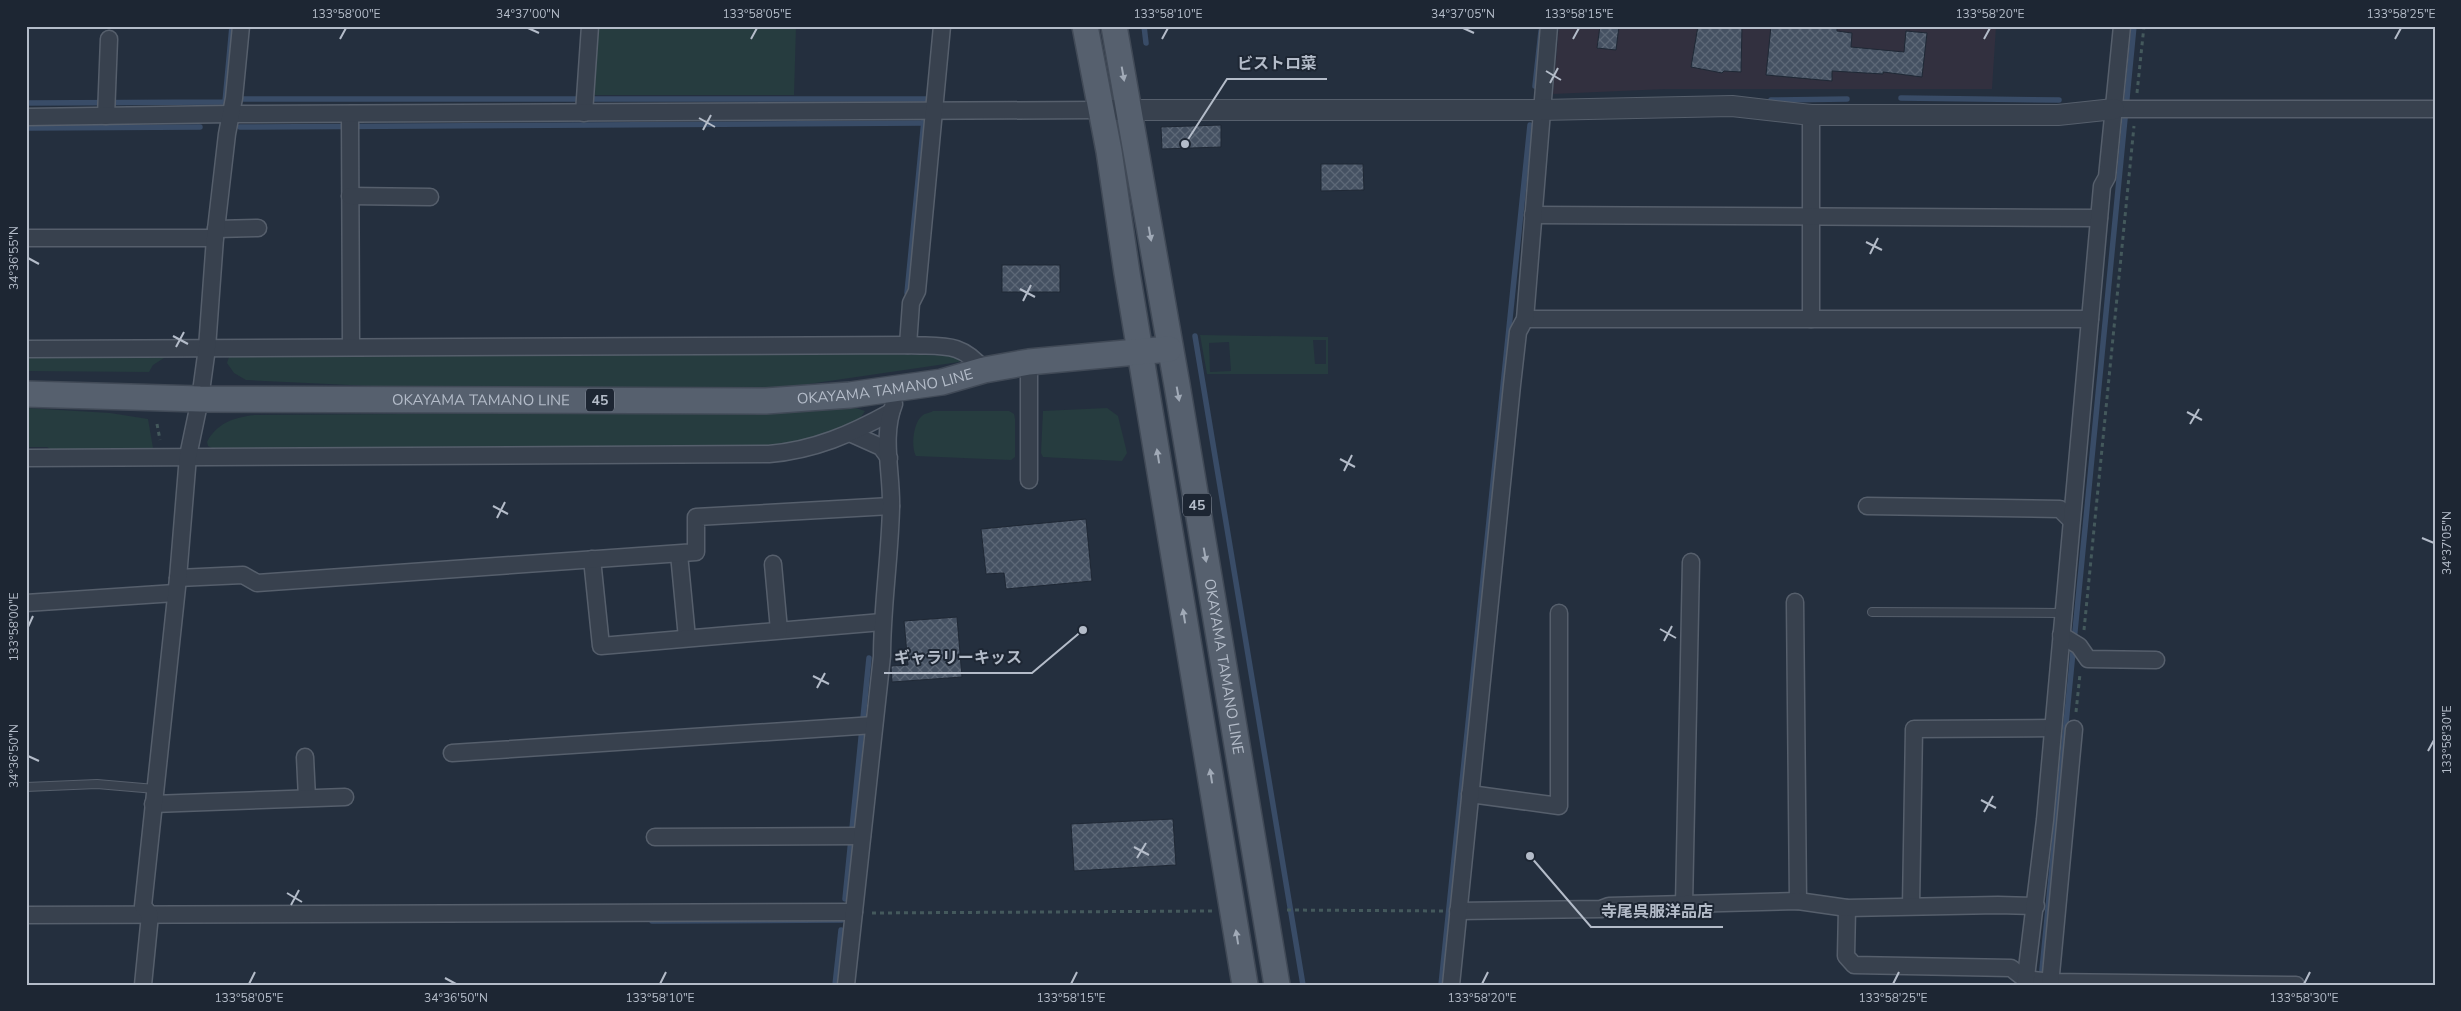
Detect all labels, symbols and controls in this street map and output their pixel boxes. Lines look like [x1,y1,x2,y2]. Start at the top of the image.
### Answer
text: 133°58'00"E [311,6,381,22]
text: 34°37'00"N [496,6,560,22]
text: 133°58'05"E [722,6,792,22]
text: 133°58'10"E [1133,6,1203,22]
text: 34°37'05"N [1431,6,1495,22]
text: 133°58'15"E [1544,6,1614,22]
text: 133°58'20"E [1955,6,2025,22]
text: 133°58'25"E [2366,6,2436,22]
callout: ビストロ菜 [1227,48,1327,79]
text: ビストロ菜 [1237,53,1317,75]
one-way arrow [1119,67,1127,83]
text: 34°36'55"N [6,226,22,290]
one-way arrow [1146,227,1154,243]
street label: OKAYAMA TAMANO LINE [796,364,975,409]
one-way arrow [1175,387,1183,403]
road number: 45 [586,388,614,412]
street label: OKAYAMA TAMANO LINE [392,390,570,410]
one-way arrow [1154,447,1162,463]
road number: 45 [1183,494,1211,516]
text: 34°37'05"N [2439,511,2455,575]
one-way arrow [1202,547,1210,563]
street label: OKAYAMA TAMANO LINE [1199,577,1248,756]
text: 133°58'00"E [6,592,22,662]
one-way arrow [1180,608,1188,624]
callout: ギャラリーキッス [884,642,1032,673]
text: ギャラリーキッス [894,647,1022,669]
text: 133°58'30"E [2439,705,2455,775]
text: 34°36'50"N [6,724,22,788]
one-way arrow [1206,768,1214,784]
callout: 寺尾呉服洋品店 [1591,896,1723,927]
text: 寺尾呉服洋品店 [1601,901,1713,923]
one-way arrow [1233,928,1241,944]
text: 133°58'05"E [214,990,284,1006]
text: 34°36'50"N [424,990,488,1006]
text: 133°58'10"E [625,990,695,1006]
text: 133°58'15"E [1036,990,1106,1006]
text: 133°58'20"E [1447,990,1517,1006]
text: 133°58'25"E [1858,990,1928,1006]
text: 133°58'30"E [2269,990,2339,1006]

